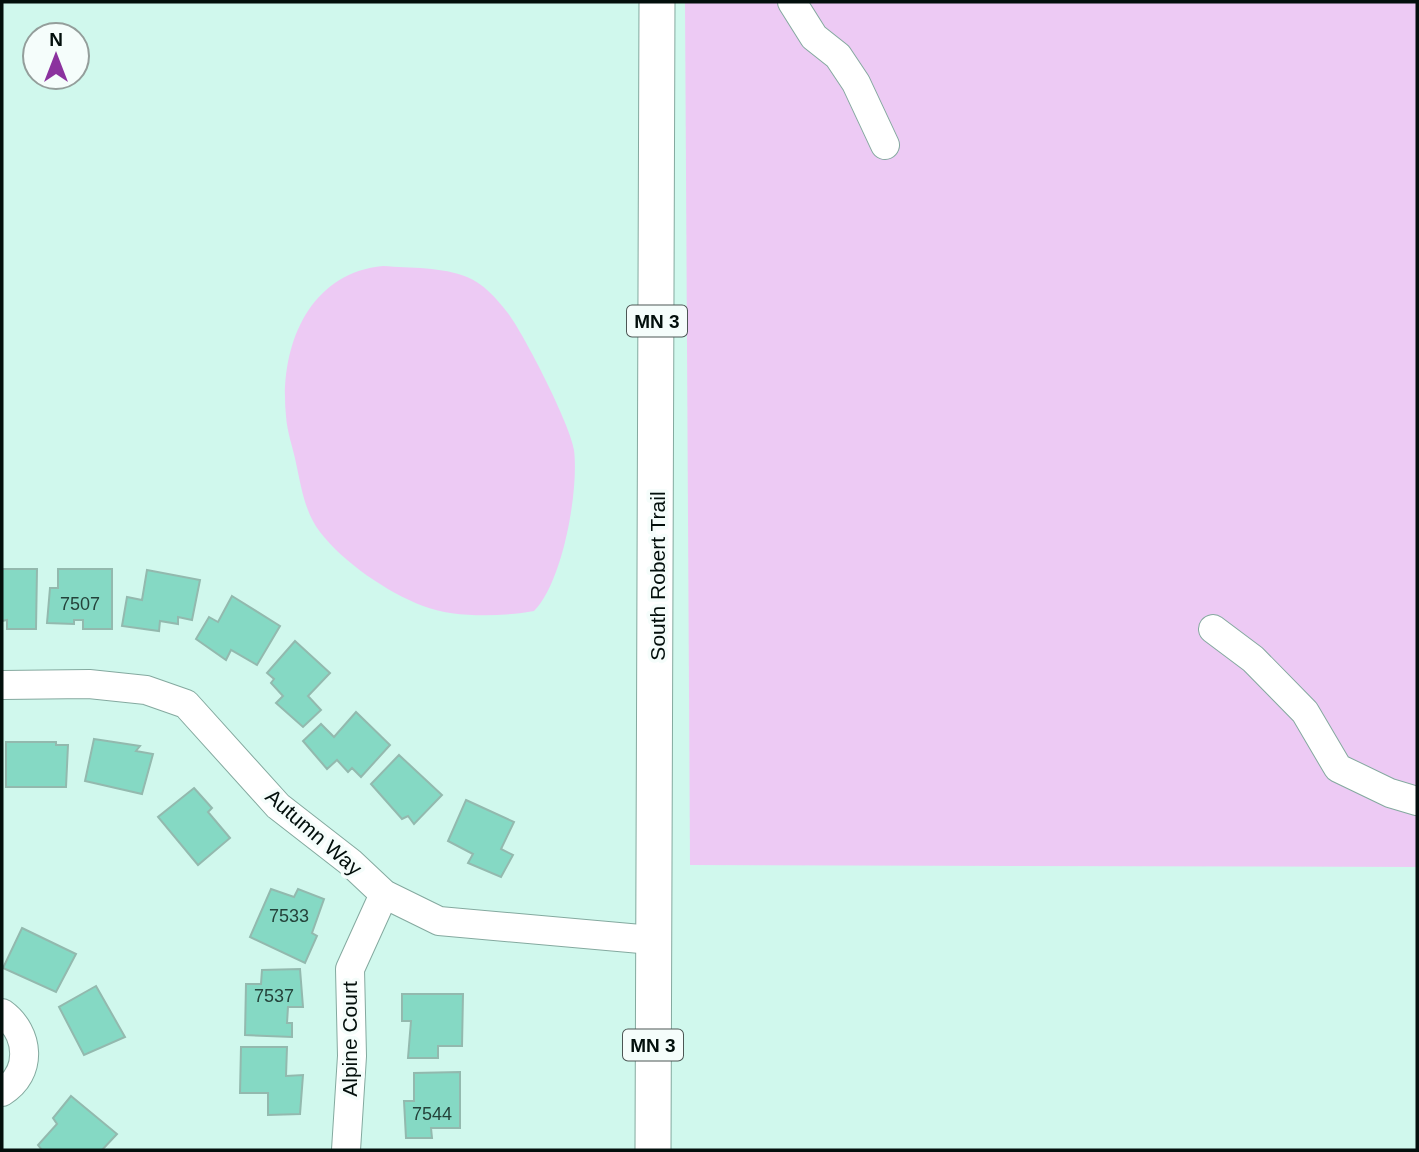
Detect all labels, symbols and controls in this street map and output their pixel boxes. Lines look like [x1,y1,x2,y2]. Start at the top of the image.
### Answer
north arrow [21,21,91,91]
text: N [49,29,63,50]
road number: MN 3 [627,306,687,336]
street label: South Robert Trail [646,491,669,661]
house number: 7507 [60,594,100,614]
street label: Autumn Way [261,784,367,880]
house number: 7533 [269,906,309,926]
street label: Alpine Court [338,981,361,1097]
house number: 7537 [254,986,294,1006]
road number: MN 3 [623,1030,683,1060]
house number: 7544 [412,1104,452,1124]

